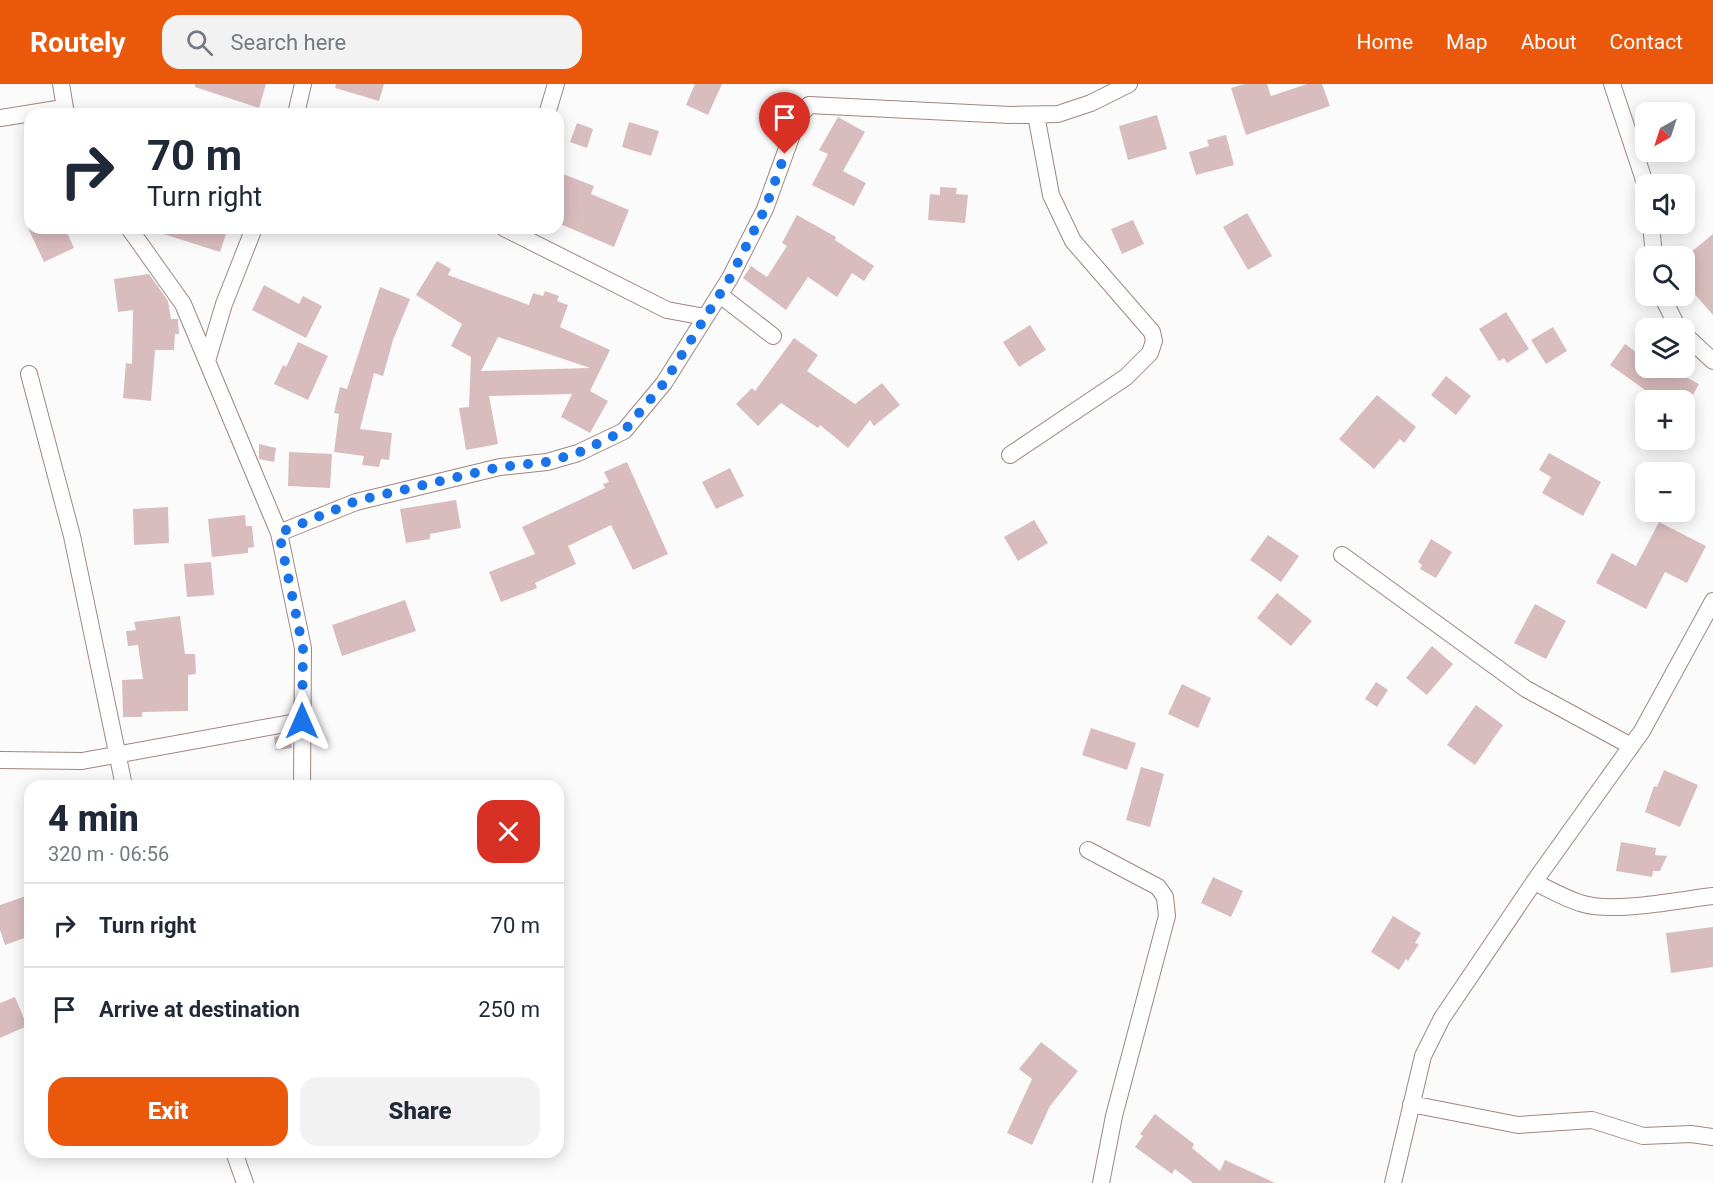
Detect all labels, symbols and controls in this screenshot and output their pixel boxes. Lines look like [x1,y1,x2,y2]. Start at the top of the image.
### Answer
search box [162,15,582,69]
text: Routely [30,26,126,59]
icon: search [183,26,216,59]
text: Search here [231,30,346,55]
text: Home [1357,30,1413,54]
text: Map [1446,30,1488,54]
text: About [1521,30,1577,54]
text: Contact [1610,30,1683,54]
pin [759,92,810,154]
icon: arrive [768,101,801,134]
north arrow [1635,102,1695,162]
map controls [1635,102,1695,522]
text: 70 m [147,131,242,180]
icon: right [48,132,126,210]
button: sound [1635,174,1695,234]
text: Turn right [147,181,262,213]
button: search [1635,246,1695,306]
button: layers [1635,318,1695,378]
button: + [1635,390,1695,450]
button: − [1635,462,1695,522]
position arrow [270,689,334,753]
text: 4 min [48,798,139,840]
button: close [477,800,540,863]
text: 320 m · 06:56 [48,842,169,866]
icon: right [48,909,81,942]
text: Turn right [99,913,196,938]
text: 70 m [491,913,540,938]
icon: arrive [48,993,81,1026]
text: Arrive at destination [99,997,300,1022]
text: 250 m [478,997,540,1022]
button: Exit [48,1077,288,1146]
button: Share [300,1077,540,1146]

